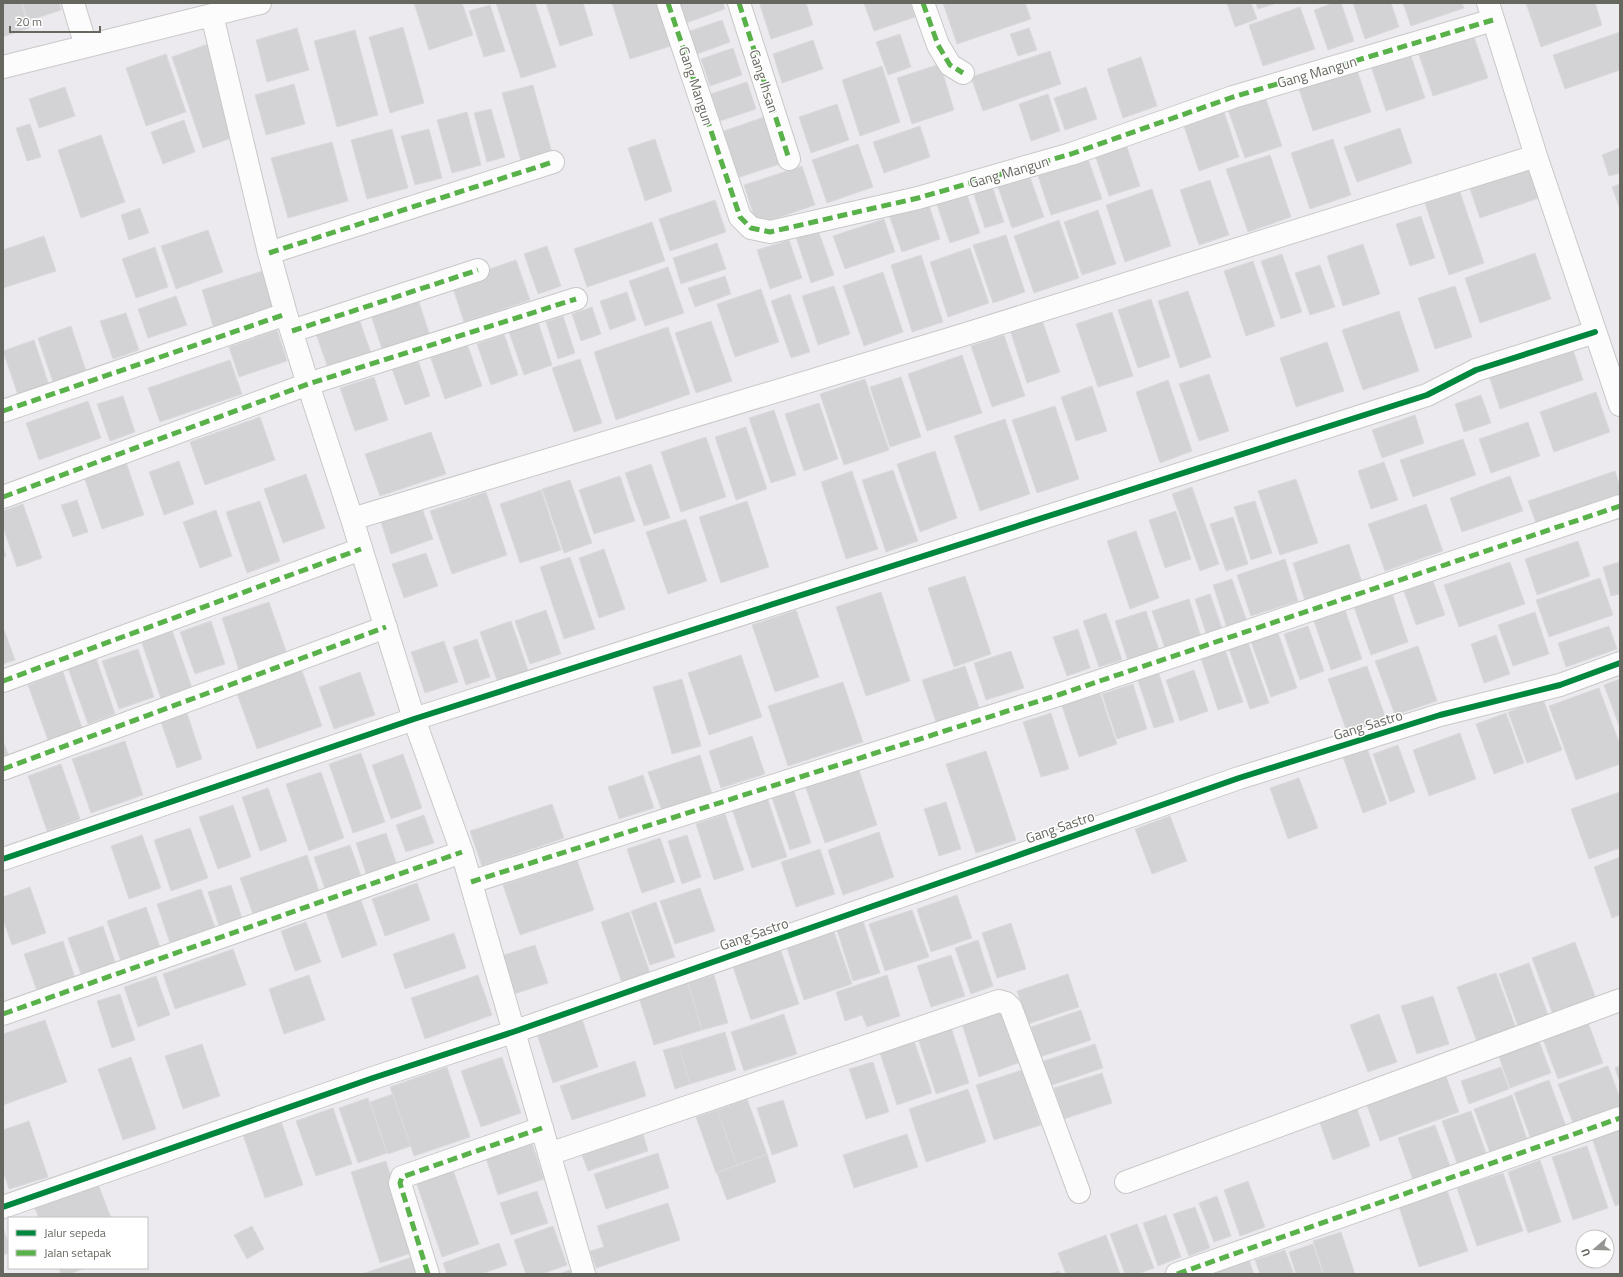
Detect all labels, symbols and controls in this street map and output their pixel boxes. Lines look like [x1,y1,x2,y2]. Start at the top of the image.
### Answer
scale bar [10,8,100,34]
text: 20 m [16,12,42,31]
street label: Gang Mangun [674,44,719,128]
street label: Gang Ihsan [744,46,785,115]
street label: Gang Mangun [1275,50,1359,93]
street label: Gang Mangun [967,150,1051,193]
street label: Gang Sastro [1331,704,1405,745]
street label: Gang Sastro [1023,805,1097,848]
street label: Gang Sastro [717,912,791,955]
legend [8,1217,148,1269]
text: Jalur sepeda [44,1223,106,1242]
north arrow [1575,1229,1615,1269]
text: Jalan setapak [44,1243,112,1262]
text: U [1577,1246,1594,1259]

